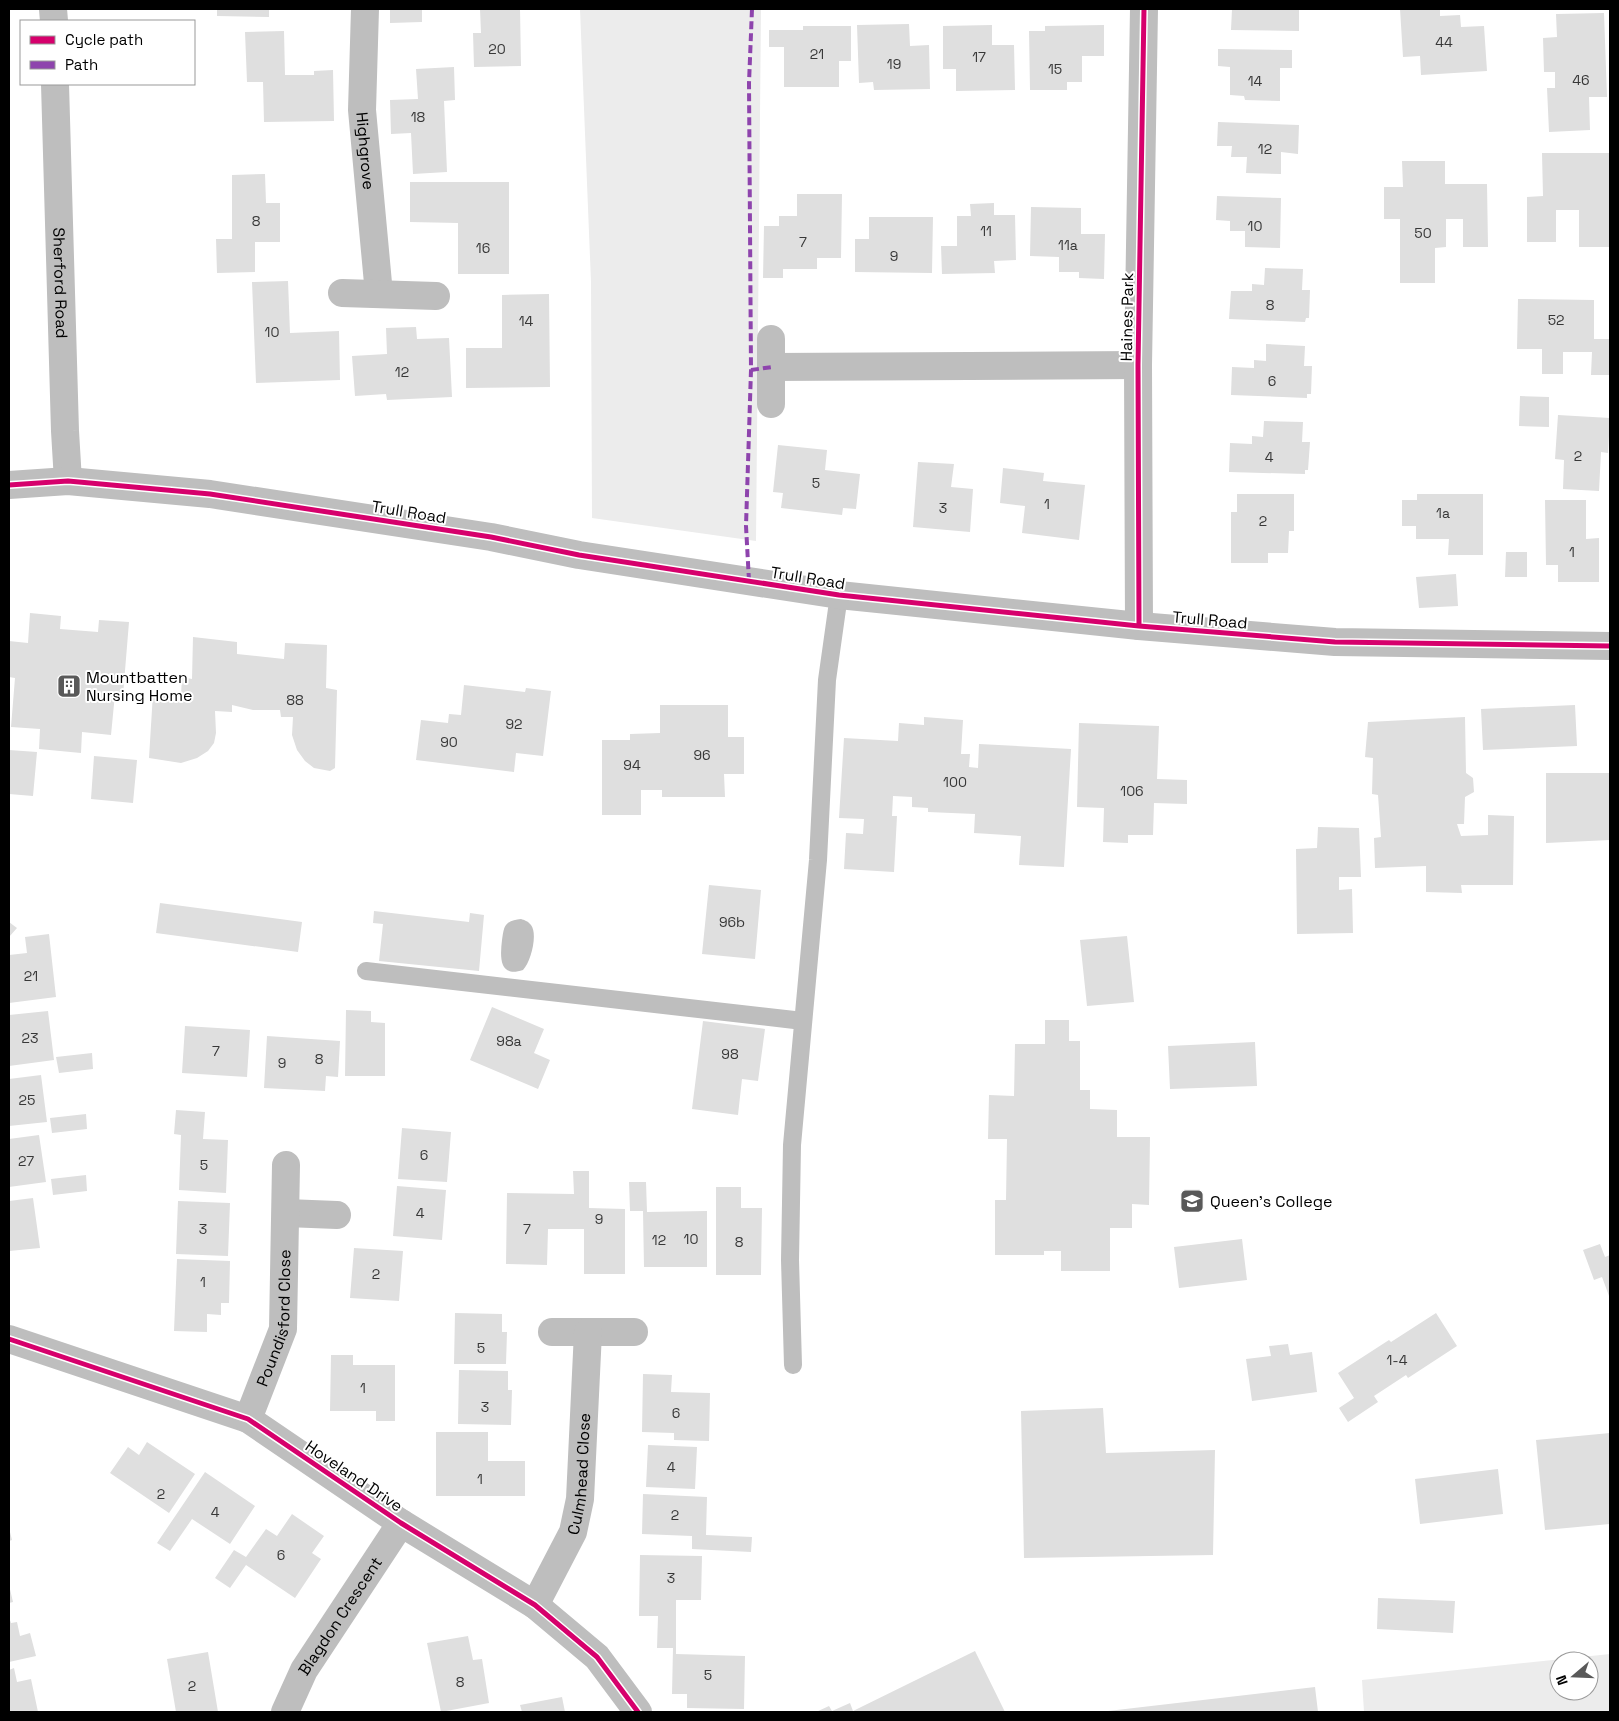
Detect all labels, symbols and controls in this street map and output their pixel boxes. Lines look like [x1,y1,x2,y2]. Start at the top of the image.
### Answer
legend [20,20,195,85]
text: Cycle path [65,30,143,49]
house number: 44 [1435,33,1453,51]
house number: 20 [488,40,506,58]
house number: 21 [810,45,824,63]
house number: 17 [972,48,986,66]
text: Path [65,55,98,74]
house number: 19 [887,55,901,73]
house number: 15 [1048,60,1062,78]
house number: 46 [1572,71,1590,89]
house number: 14 [1248,72,1263,90]
house number: 18 [411,108,426,126]
street label: Highgrove [352,111,380,191]
house number: 12 [1258,140,1272,158]
house number: 8 [252,212,261,230]
house number: 10 [1248,217,1262,235]
house number: 11 [980,222,992,240]
house number: 50 [1414,224,1432,242]
street label: Sherford Road [49,227,73,339]
house number: 7 [799,233,807,251]
house number: 11a [1058,236,1078,254]
house number: 16 [476,239,490,257]
house number: 9 [890,247,898,265]
street label: Haines Park [1116,272,1138,362]
house number: 8 [1266,296,1275,314]
house number: 52 [1548,311,1564,329]
house number: 14 [519,312,534,330]
house number: 10 [265,323,279,341]
house number: 12 [395,363,409,381]
house number: 6 [1268,372,1276,390]
house number: 2 [1574,447,1582,465]
house number: 4 [1265,448,1274,466]
house number: 5 [812,474,820,492]
house number: 1 [1044,495,1050,513]
street label: Trull Road [370,496,448,528]
house number: 3 [939,499,947,517]
house number: 1a [1436,504,1450,522]
house number: 2 [1259,512,1267,530]
house number: 1 [1569,543,1575,561]
street label: Trull Road [769,562,847,594]
street label: Trull Road [1172,606,1248,634]
place label: Mountbatten Nursing Home [86,667,192,706]
building icon: Mountbatten Nursing Home [56,673,82,699]
house number: 88 [286,691,304,709]
house number: 92 [505,715,523,733]
house number: 90 [440,733,458,751]
house number: 96 [693,746,711,764]
house number: 94 [623,756,641,774]
house number: 100 [943,773,967,791]
house number: 106 [1120,782,1144,800]
house number: 96b [719,913,745,931]
house number: 21 [24,967,38,985]
house number: 23 [22,1029,38,1047]
house number: 98a [496,1032,522,1050]
house number: 7 [212,1042,220,1060]
house number: 98 [721,1045,739,1063]
house number: 8 [315,1050,324,1068]
house number: 9 [278,1054,286,1072]
house number: 25 [19,1091,35,1109]
house number: 6 [420,1146,428,1164]
house number: 27 [18,1152,34,1170]
house number: 5 [200,1156,208,1174]
school or university icon: Queen's College [1179,1188,1205,1214]
place label: Queen's College [1210,1191,1333,1212]
house number: 4 [416,1204,425,1222]
house number: 9 [595,1210,603,1228]
house number: 3 [199,1220,207,1238]
house number: 7 [523,1220,531,1238]
house number: 10 [684,1230,698,1248]
house number: 12 [652,1231,666,1249]
house number: 8 [735,1233,744,1251]
street label: Poundisford Close [251,1249,295,1389]
house number: 2 [372,1265,380,1283]
house number: 1 [200,1273,206,1291]
house number: 5 [477,1339,485,1357]
house number: 1-4 [1387,1351,1408,1369]
house number: 1 [360,1379,366,1397]
house number: 3 [481,1398,489,1416]
house number: 6 [672,1404,680,1422]
street label: Culmhead Close [562,1412,595,1537]
street label: Hoveland Drive [301,1436,407,1516]
house number: 4 [667,1458,676,1476]
house number: 1 [477,1470,483,1488]
house number: 2 [157,1485,165,1503]
house number: 4 [211,1503,220,1521]
house number: 2 [671,1506,679,1524]
house number: 6 [277,1546,285,1564]
street label: Blagdon Crescent [293,1552,386,1679]
house number: 3 [667,1569,675,1587]
north arrow [1549,1651,1599,1701]
house number: 5 [704,1666,712,1684]
house number: 8 [456,1673,465,1691]
text: N [1552,1673,1572,1688]
house number: 2 [188,1677,196,1695]

